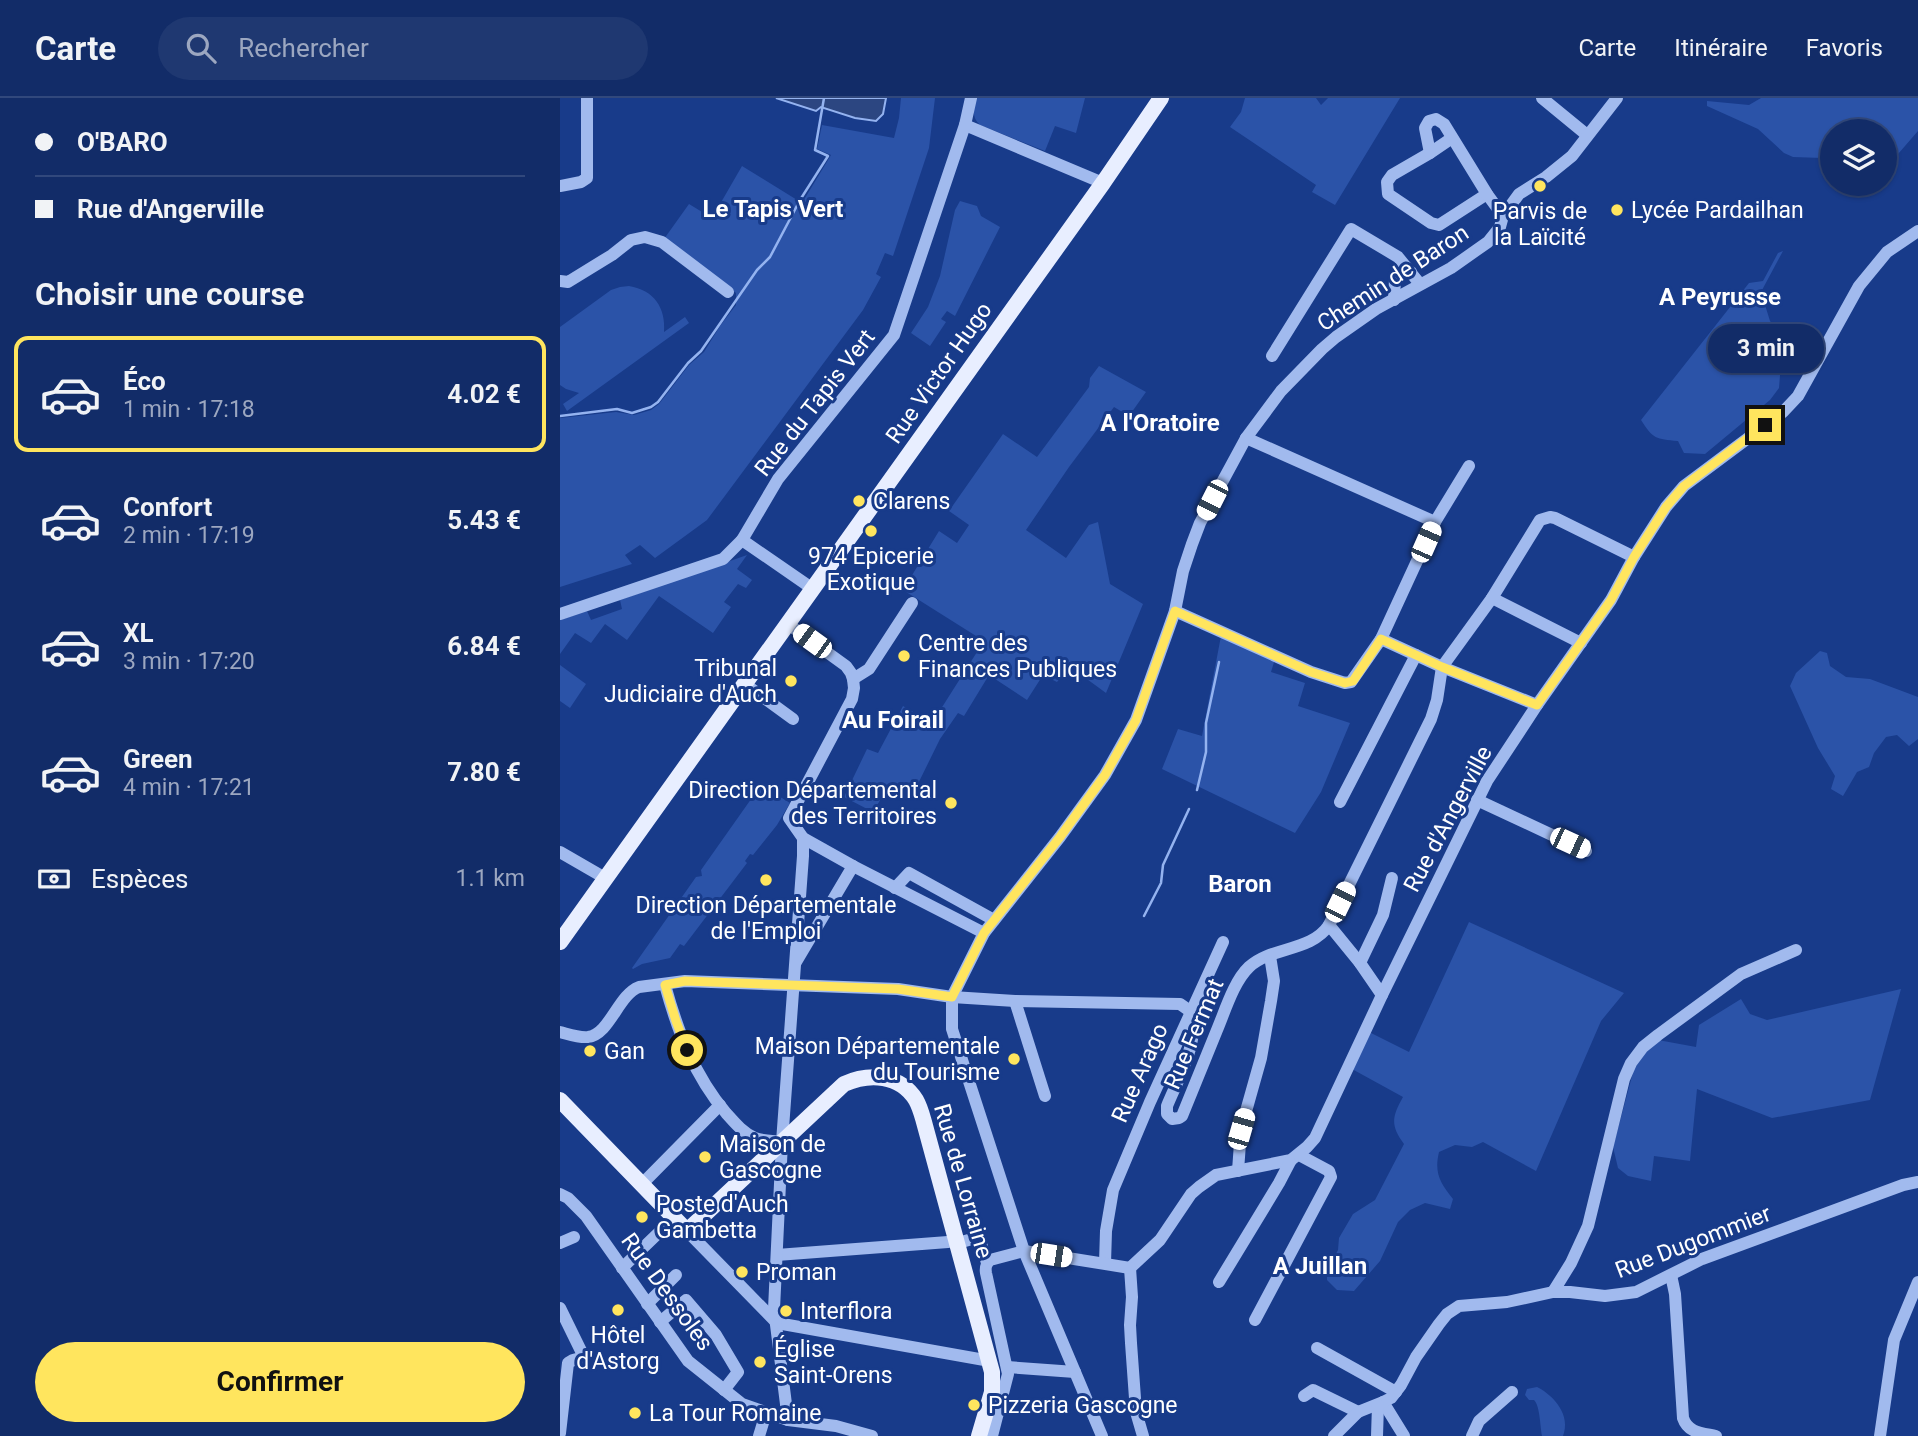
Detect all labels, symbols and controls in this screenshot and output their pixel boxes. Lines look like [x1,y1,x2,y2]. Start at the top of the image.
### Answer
search box [158,17,648,80]
text: Carte [35,29,116,68]
icon: search [182,29,220,67]
text: Rechercher [238,33,369,63]
text: Carte [1578,34,1636,62]
text: Itinéraire [1674,34,1768,62]
text: Favoris [1806,34,1883,62]
map controls [1820,119,1897,196]
button: layers [1820,119,1897,196]
text: O'BARO [77,127,168,157]
marker: Parvis de la Laïcité [1532,178,1548,194]
text: Rue d'Angerville [77,194,264,224]
district label: Le Tapis Vert [702,195,844,223]
place label: Lycée Pardailhan [1631,197,1804,224]
place label: Parvis de la Laïcité [1493,198,1587,251]
marker: Lycée Pardailhan [1609,202,1625,218]
street label: Chemin de Baron [1312,219,1474,337]
text: Choisir une course [35,275,304,313]
district label: A Peyrusse [1659,283,1781,311]
street label: Rue Victor Hugo [880,297,998,449]
street label: Rue du Tapis Vert [749,324,881,482]
callout: 3 min [1707,324,1823,372]
text: 3 min [1737,335,1795,362]
icon: car [39,363,102,426]
text: Éco [123,366,166,396]
text: 4.02 € [447,379,521,409]
text: 1 min · 17:18 [123,396,255,423]
district label: A l'Oratoire [1100,409,1220,437]
route end [1749,409,1781,441]
car [1194,477,1231,523]
place label: Clarens [873,488,950,515]
icon: car [39,489,102,552]
text: Confort [123,492,212,522]
marker: Clarens [851,493,867,509]
text: 5.43 € [447,505,521,535]
car [1408,519,1445,565]
text: 2 min · 17:19 [123,522,255,549]
marker: 974 Epicerie Exotique [863,523,879,539]
place label: 974 Epicerie Exotique [808,543,934,596]
icon: car [39,615,102,678]
text: XL [123,618,154,648]
car [789,620,836,662]
place label: Centre des Finances Publiques [918,630,1117,683]
text: 6.84 € [447,631,521,661]
text: 3 min · 17:20 [123,648,255,675]
marker: Centre des Finances Publiques [896,648,912,664]
place label: Tribunal Judiciaire d'Auch [604,655,777,708]
marker: Tribunal Judiciaire d'Auch [783,673,799,689]
district label: Au Foirail [842,706,944,734]
icon: car [39,741,102,804]
street label: Rue d'Angerville [1398,741,1498,897]
text: Green [123,744,193,774]
text: 7.80 € [447,757,521,787]
text: 4 min · 17:21 [123,774,255,801]
place label: Direction Départemental des Territoires [688,777,937,830]
marker: Direction Départemental des Territoires [943,795,959,811]
car [1547,825,1594,861]
icon: cash [35,860,73,898]
text: Espèces [91,864,188,894]
text: 1.1 km [456,865,525,892]
district label: Baron [1208,870,1272,898]
marker: Direction Départementale de l'Emploi [758,872,774,888]
car [1322,879,1359,925]
place label: Direction Départementale de l'Emploi [636,892,896,945]
street label: Rue Fermat [1159,975,1229,1093]
street label: Rue Arago [1106,1019,1174,1127]
place label: Maison Départementale du Tourisme [755,1033,1000,1086]
route start [671,1034,703,1066]
place label: Gan [604,1038,645,1065]
marker: Gan [582,1043,598,1059]
marker: Maison Départementale du Tourisme [1006,1051,1022,1067]
street label: Rue de Lorraine [928,1101,998,1261]
car [1226,1106,1257,1152]
place label: Maison de Gascogne [719,1131,826,1184]
marker: Maison de Gascogne [697,1149,713,1165]
place label: Poste d'Auch Gambetta [656,1191,789,1244]
street label: Rue Dugommier [1611,1200,1775,1284]
marker: Poste d'Auch Gambetta [634,1209,650,1225]
street label: Rue Dessoles [615,1228,719,1356]
car [1029,1241,1074,1269]
district label: A Juillan [1273,1252,1367,1280]
place label: Proman [756,1259,837,1286]
marker: Proman [734,1264,750,1280]
place label: Interflora [800,1298,893,1325]
marker: Hôtel d'Astorg [610,1302,626,1318]
marker: Interflora [778,1303,794,1319]
place label: Hôtel d'Astorg [576,1322,660,1375]
place label: Église Saint-Orens [774,1335,893,1389]
button: Confirmer [35,1342,525,1422]
marker: Église Saint-Orens [752,1354,768,1370]
place label: Pizzeria Gascogne [988,1392,1178,1419]
marker: Pizzeria Gascogne [966,1397,982,1413]
place label: La Tour Romaine [649,1400,822,1427]
marker: La Tour Romaine [627,1405,643,1421]

